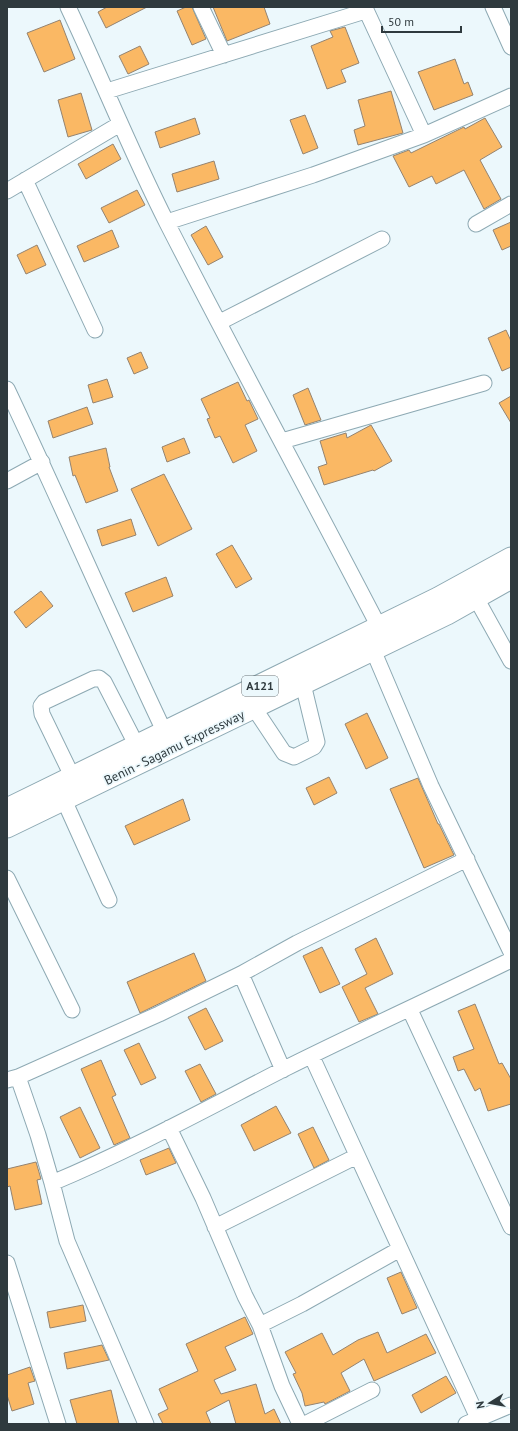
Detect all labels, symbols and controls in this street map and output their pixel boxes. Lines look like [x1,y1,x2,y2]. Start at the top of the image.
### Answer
scale bar [382,8,461,34]
text: 50 m [388,14,414,29]
road number: A121 [242,676,278,696]
street label: Benin - Sagamu Expressway [101,706,247,789]
north arrow [470,1383,510,1423]
text: N [473,1400,488,1410]

